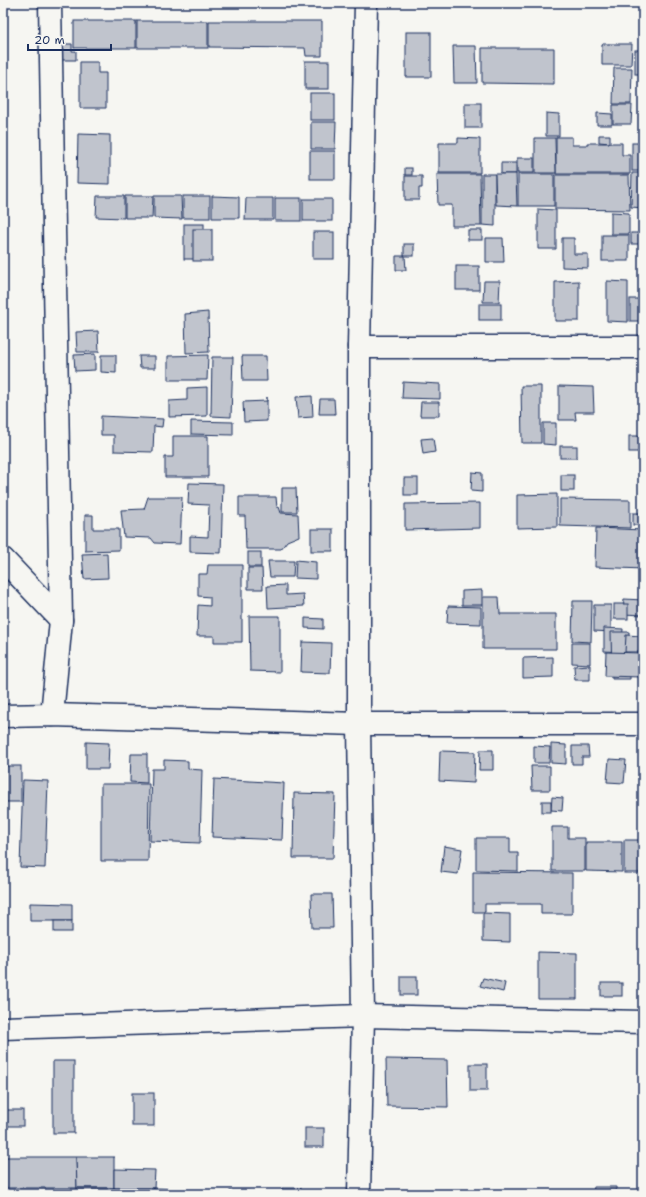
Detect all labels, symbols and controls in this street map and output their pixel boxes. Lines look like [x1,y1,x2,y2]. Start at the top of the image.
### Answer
scale bar [28,26,111,52]
text: 20 m [34,32,65,48]

